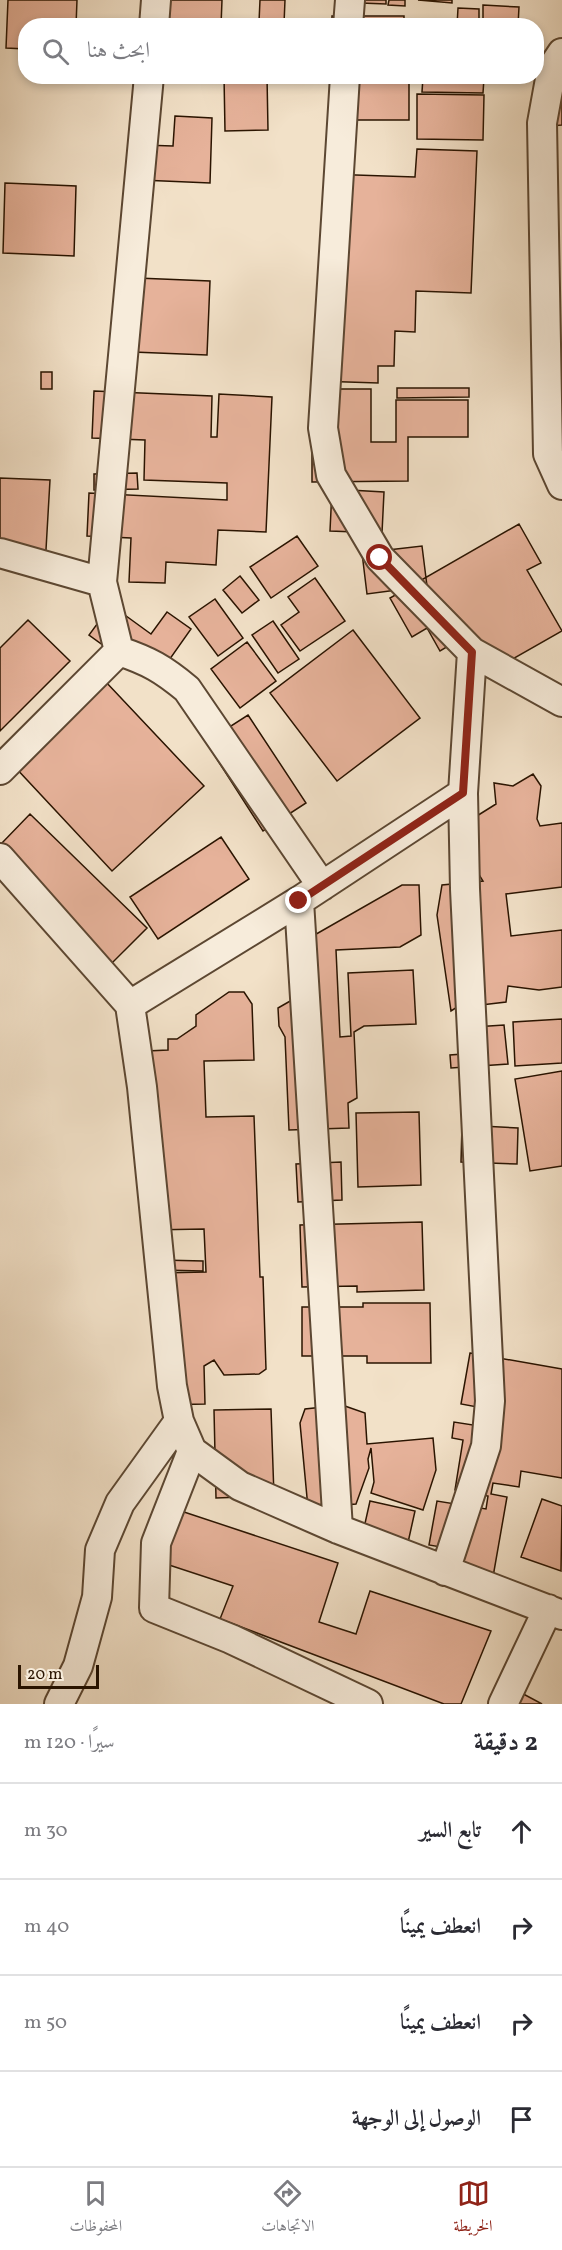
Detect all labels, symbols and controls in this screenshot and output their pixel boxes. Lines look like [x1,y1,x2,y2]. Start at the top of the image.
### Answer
search box [18,18,544,84]
icon: search [39,35,72,68]
text: ابحث هنا [87,36,150,67]
route start [366,544,392,570]
route end [285,887,311,913]
scale bar [18,1662,99,1690]
text: 20 m [27,1664,62,1686]
text: 2 دقيقة [474,1725,538,1761]
text: سيرًا · 120 m [24,1729,115,1757]
icon: ahead [505,1815,538,1848]
text: تابع السير [419,1816,481,1847]
text: 30 m [24,1817,68,1845]
icon: right [505,1911,538,1944]
text: انعطف يمينًا [400,1912,481,1943]
text: 40 m [24,1913,69,1941]
icon: right [505,2007,538,2040]
text: انعطف يمينًا [400,2008,481,2039]
text: 50 m [24,2009,67,2037]
icon: arrive [505,2103,538,2136]
text: الوصول إلى الوجهة [352,2104,481,2135]
tab: المحفوظات [70,2177,122,2241]
tab: الاتجاهات [261,2177,315,2241]
tab: الخريطة [454,2177,493,2241]

